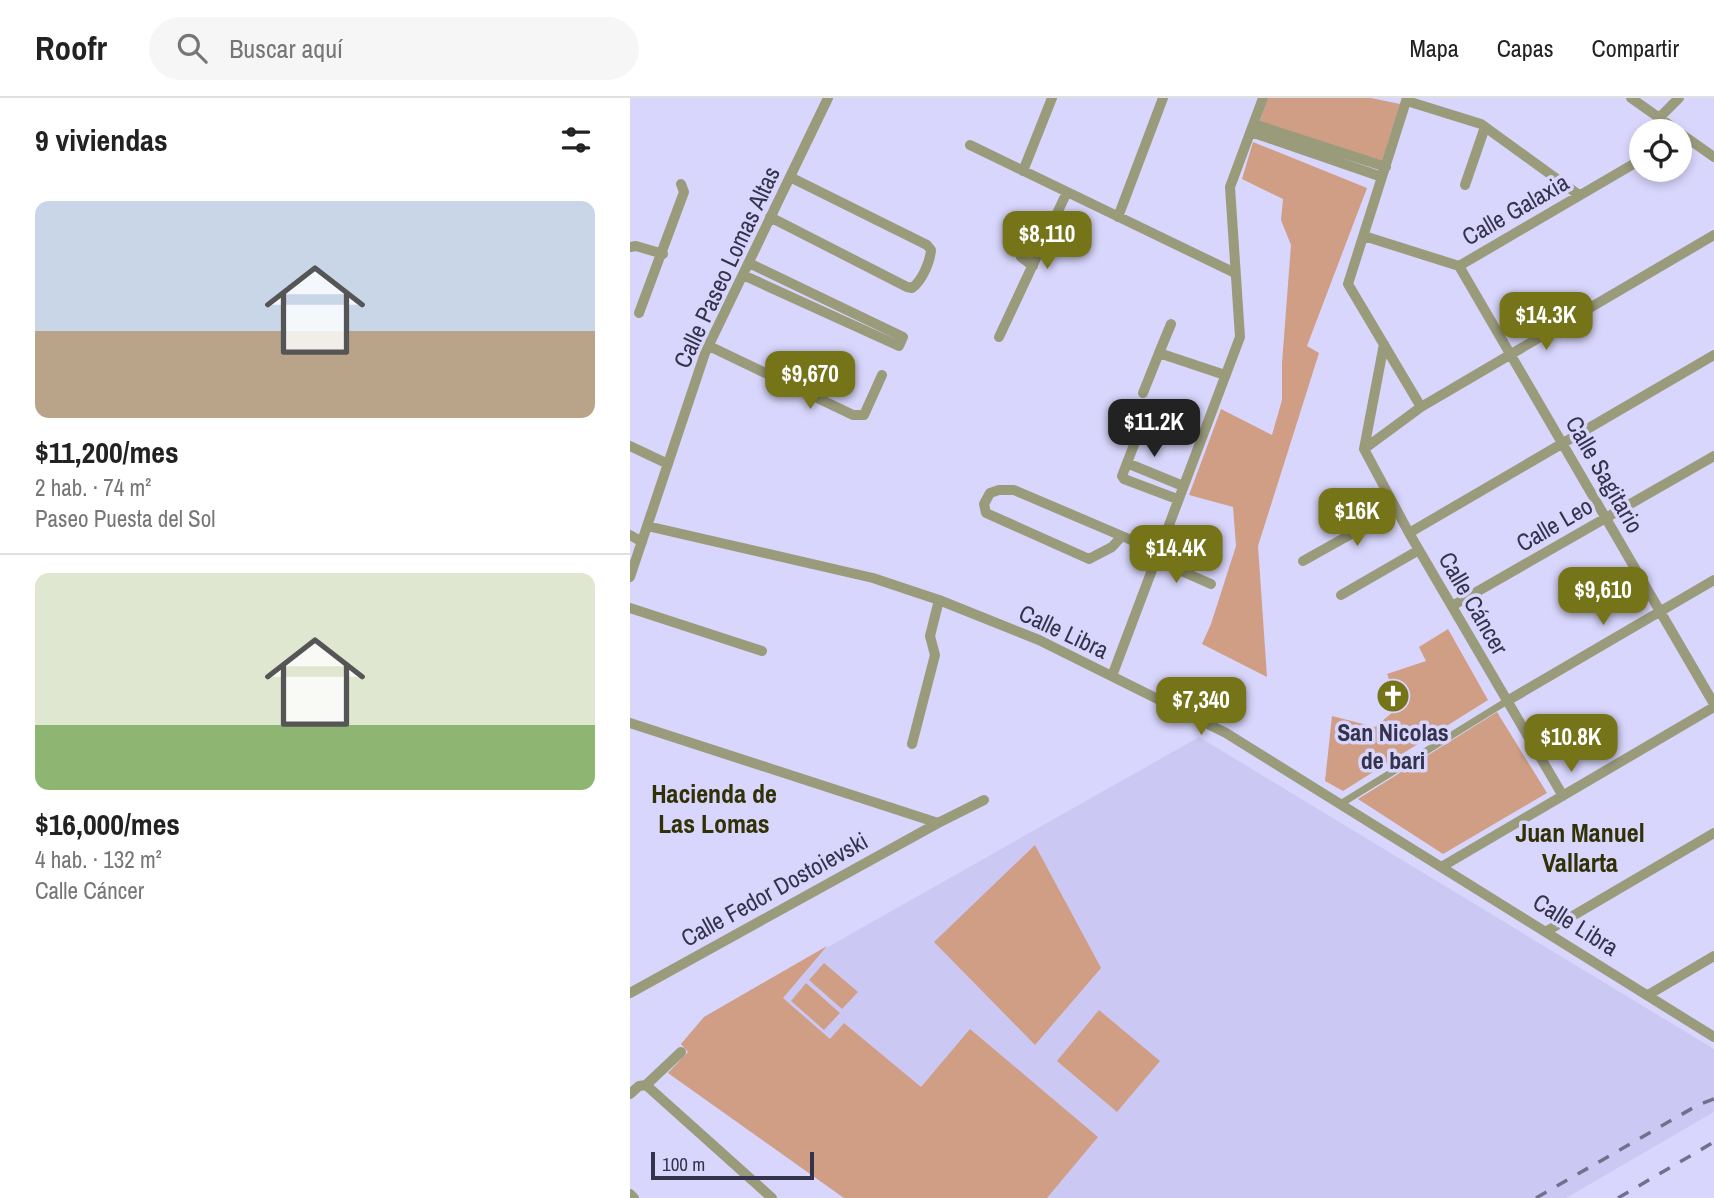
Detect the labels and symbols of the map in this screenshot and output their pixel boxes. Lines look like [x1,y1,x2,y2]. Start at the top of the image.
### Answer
street label: Calle Paseo Lomas Altas [665,161,787,373]
street label: Calle Galaxia [1456,166,1574,252]
pin: $8,110 [990,212,1104,271]
pin: $14.3K [1489,292,1603,352]
pin: $9,670 [753,352,867,411]
pin: $11.2K [1097,400,1211,459]
street label: Calle Sagitario [1559,410,1651,538]
pin: $16K [1316,489,1398,548]
street label: Calle Leo [1510,489,1598,559]
pin: $14.4K [1119,526,1233,585]
street label: Calle Cáncer [1432,546,1517,661]
pin: $9,610 [1546,568,1660,627]
street label: Calle Libra [1014,596,1114,666]
church icon: San Nicolas de bari [1374,677,1412,715]
pin: $7,340 [1144,678,1258,737]
pin: $10.8K [1514,714,1628,774]
place label: San Nicolas de bari [1337,716,1449,776]
district label: Hacienda de Las Lomas [651,776,777,841]
district label: Juan Manuel Vallarta [1515,815,1645,880]
street label: Calle Fedor Dostoievski [675,824,873,954]
street label: Calle Libra [1527,885,1625,963]
scale bar [651,1149,814,1181]

